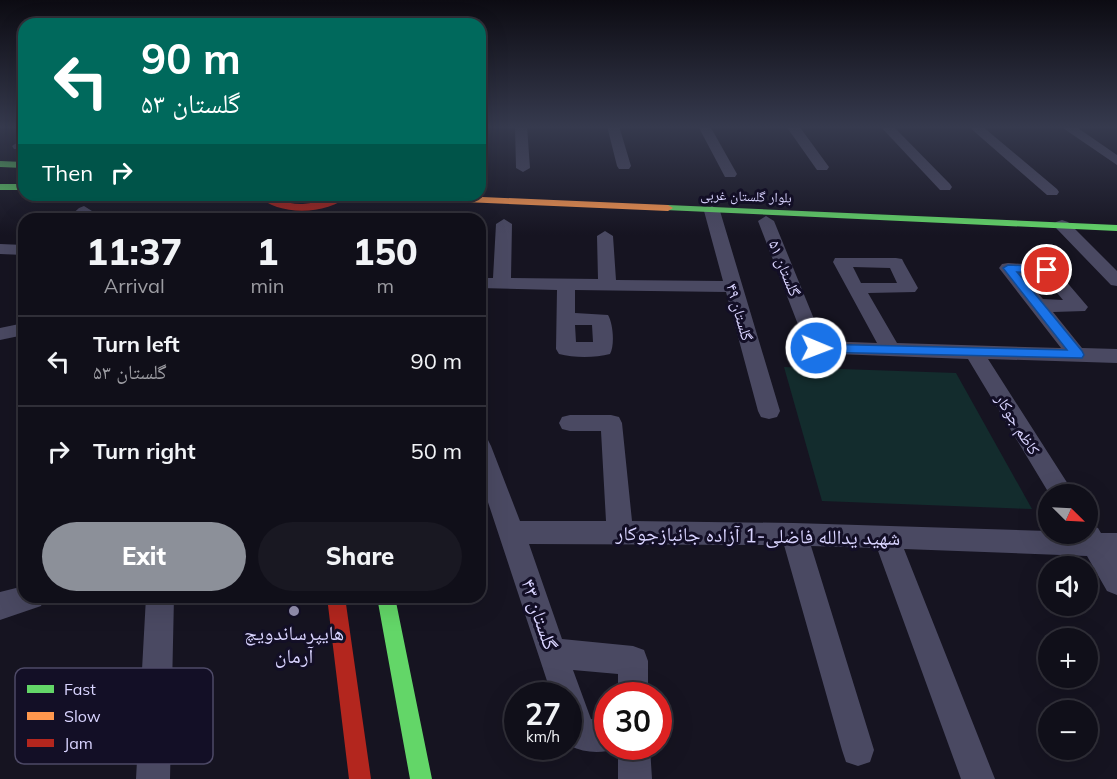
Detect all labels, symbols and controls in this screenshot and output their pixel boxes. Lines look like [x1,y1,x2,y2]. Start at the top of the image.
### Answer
text: 90 m [141,32,241,85]
icon: left [42,42,120,120]
text: گلستان ۵۳ [141,86,240,120]
icon: right [105,156,138,189]
text: Then [42,159,93,187]
street label: بلوار گلستان غربی [700,185,792,207]
text: 11:37 [86,229,182,274]
text: 1 [257,229,278,274]
text: 150 [353,229,418,274]
street label: گلستان ۵۱ [764,237,805,300]
pin [1021,244,1072,295]
icon: arrive [1030,253,1063,286]
text: Arrival [104,273,165,298]
text: min [250,273,285,298]
text: m [376,273,394,298]
street label: گلستان ۴۹ [721,281,758,344]
position arrow [784,316,848,380]
text: Turn left [93,330,180,358]
icon: left [42,345,75,378]
text: 90 m [411,347,462,375]
text: گلستان ۵۳ [93,359,167,384]
street label: کاظم جوکار [990,389,1045,459]
icon: right [42,435,75,468]
text: Turn right [93,437,196,465]
text: 50 m [411,437,462,465]
north arrow [1038,484,1098,544]
map controls [1038,484,1098,760]
street label: شهید یدالله فاضلی-1 آزاده جانبازجوکار [614,520,901,550]
button: Exit [42,522,246,591]
button: Share [258,522,462,591]
button: sound [1038,556,1098,616]
street label: گلستان ۴۳ [516,575,564,653]
marker: هایپرساندویچ آرمان [287,604,301,618]
place label: هایپرساندویچ آرمان [244,620,344,668]
button: + [1038,628,1098,688]
legend [15,668,213,764]
text: Fast [64,679,96,699]
speed limit sign: 30 [594,682,672,760]
text: 27 [525,695,561,733]
button: − [1038,700,1098,760]
text: Slow [64,706,101,726]
text: km/h [526,727,560,746]
text: Jam [64,733,93,753]

